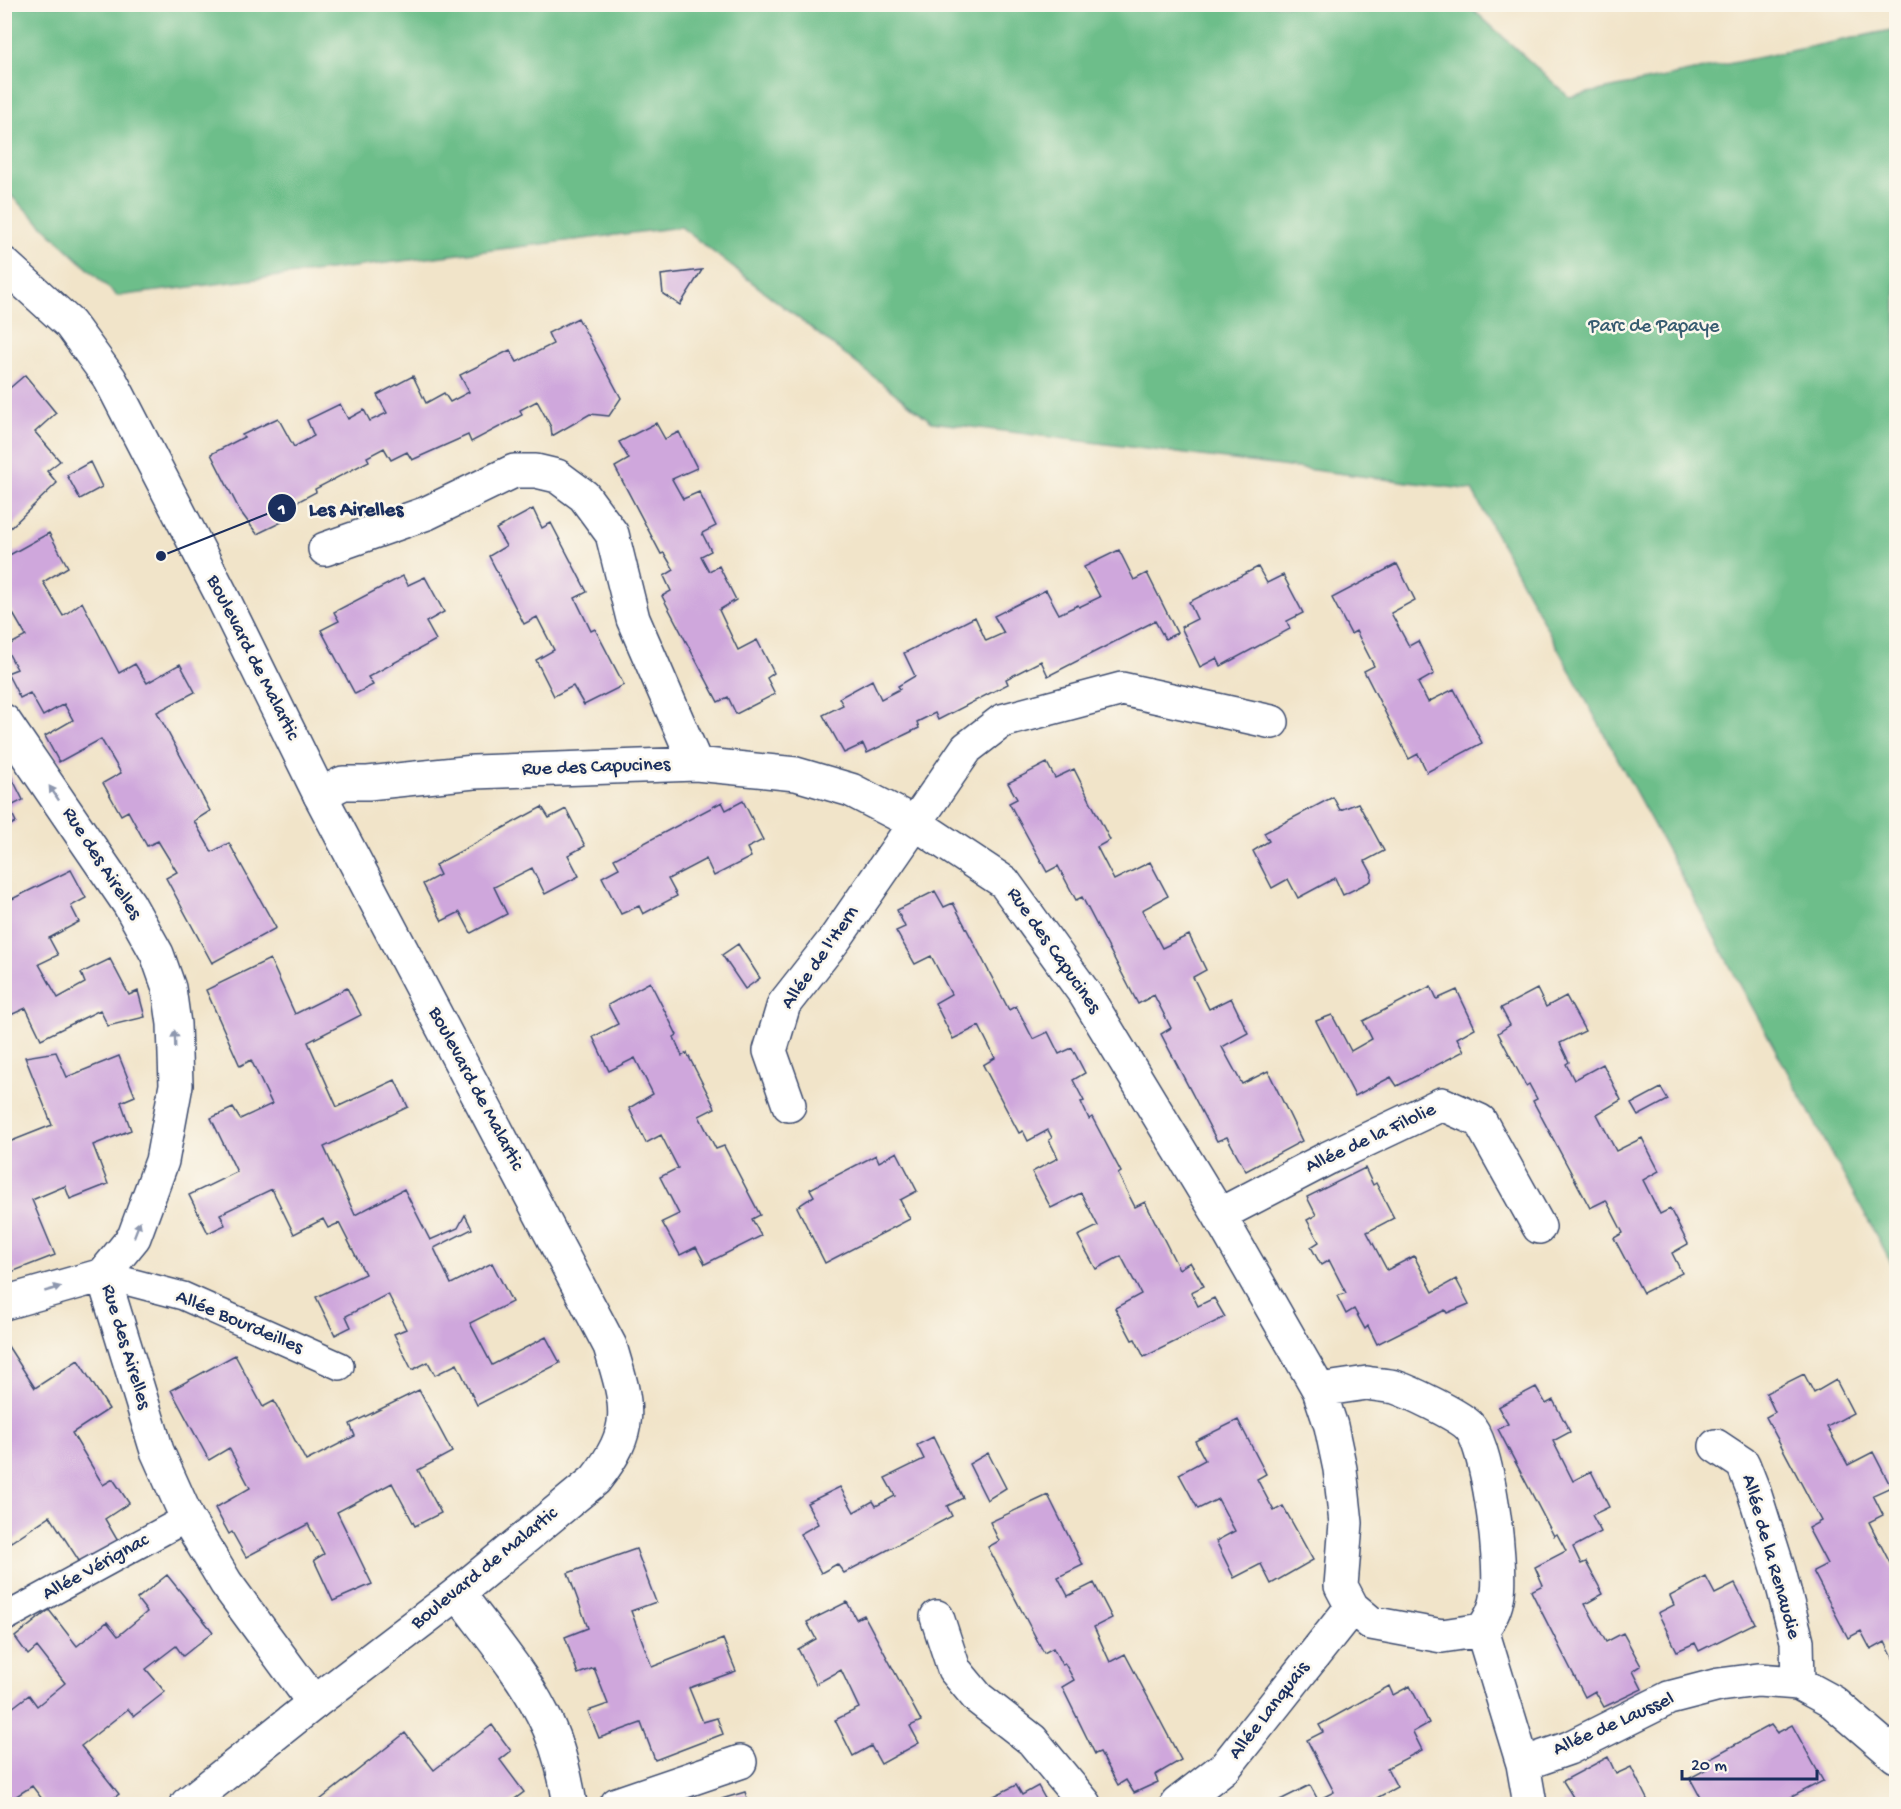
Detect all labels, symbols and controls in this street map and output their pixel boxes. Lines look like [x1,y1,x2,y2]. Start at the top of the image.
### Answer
park label: Parc de Papaye [1588,316,1720,339]
callout: Les Airelles [267,488,415,527]
text: Les Airelles [309,499,404,524]
text: 1 [277,500,286,521]
street label: Boulevard de Malartic [200,571,304,745]
street label: Rue des Capucines [521,754,671,782]
one-way arrow [48,786,60,802]
street label: Rue des Airelles [56,804,146,925]
street label: Rue des Capucines [1001,884,1105,1019]
street label: Allée de l'Hern [777,902,865,1014]
street label: Boulevard de Malartic [422,1002,528,1176]
one-way arrow [170,1030,180,1049]
street label: Allée de la Filolie [1302,1098,1441,1179]
one-way arrow [132,1219,142,1237]
street label: Rue des Airelles [95,1282,155,1413]
one-way arrow [45,1284,63,1293]
street label: Allée Bourdeilles [172,1286,307,1360]
street label: Allée de la Renaudie [1735,1472,1805,1643]
street label: Boulevard de Malartic [406,1502,564,1636]
street label: Allée Vérignac [39,1529,154,1607]
street label: Allée Lanquais [1225,1657,1316,1765]
street label: Allée de Laussel [1550,1688,1678,1762]
scale bar [1682,1743,1817,1781]
text: 20 m [1691,1756,1727,1777]

